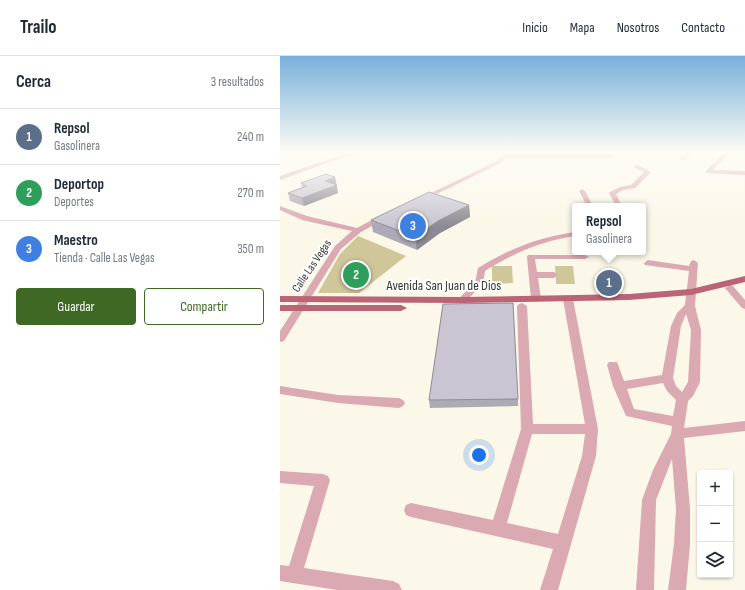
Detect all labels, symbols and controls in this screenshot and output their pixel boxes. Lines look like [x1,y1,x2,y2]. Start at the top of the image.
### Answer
text: Trailo [20,16,57,39]
text: Inicio [522,19,548,36]
text: Mapa [570,19,595,36]
text: Nosotros [617,19,659,36]
text: Contacto [681,19,725,36]
text: Cerca [16,72,51,92]
text: 3 resultados [211,74,264,90]
text: Repsol [54,119,89,138]
text: 1 [26,129,32,145]
text: 240 m [237,129,264,145]
text: Gasolinera [54,138,100,154]
text: Deportop [54,175,104,194]
text: 2 [26,185,32,201]
text: 270 m [237,185,264,201]
text: Deportes [54,194,94,210]
popup [572,203,646,255]
pin: 3 [400,211,426,241]
text: Repsol [586,212,621,231]
text: Maestro [54,231,98,250]
text: Gasolinera [586,231,632,247]
street label: Calle Las Vegas [289,237,335,295]
text: 3 [26,241,32,257]
text: 350 m [237,241,264,257]
text: Tienda · Calle Las Vegas [54,250,155,266]
pin: 2 [343,260,369,290]
pin: 1 [596,268,622,298]
street label: Avenida San Juan de Dios [386,277,501,294]
button: Guardar [16,288,136,325]
button: Compartir [144,288,264,325]
your location [469,445,489,465]
map controls [697,470,733,578]
button: + [697,470,733,506]
button: − [697,506,733,542]
button: layers [697,542,733,578]

